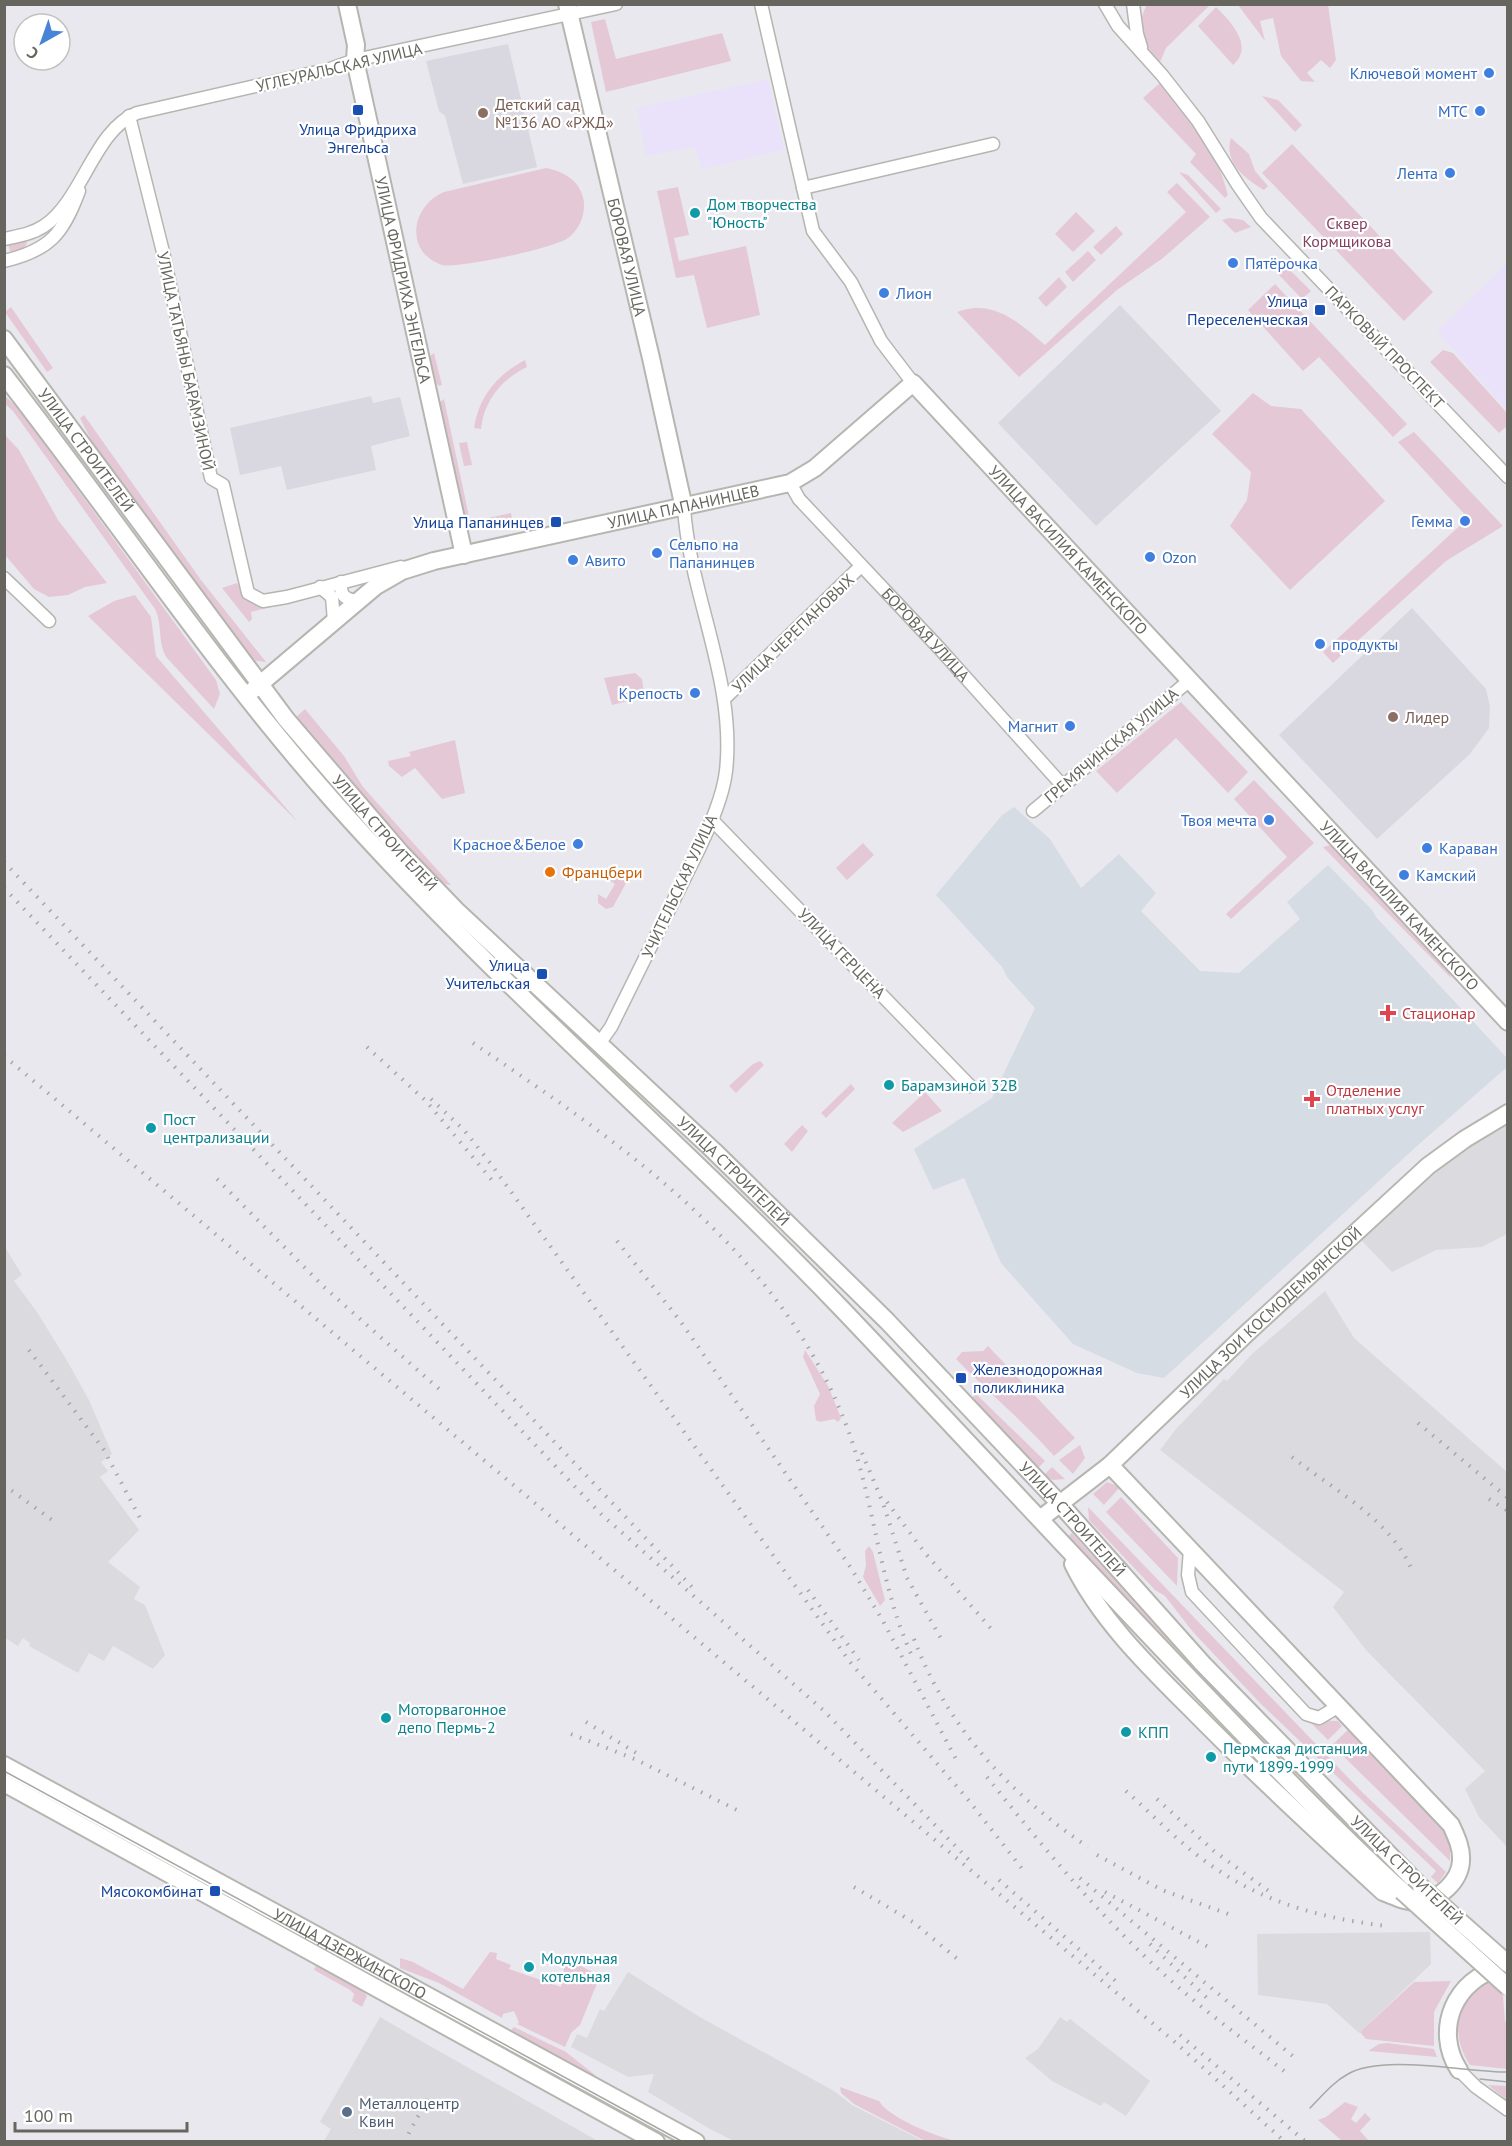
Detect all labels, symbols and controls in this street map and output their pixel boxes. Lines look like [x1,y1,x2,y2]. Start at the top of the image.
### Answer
north arrow [12,12,72,72]
street label: УГЛЕУРАЛЬСКАЯ УЛИЦА [254,38,425,96]
text: С [22,43,42,64]
place label: Ключевой момент [1350,63,1478,83]
marker: Ключевой момент [1482,66,1496,80]
place label: Детский сад №136 АО «РЖД» [495,94,614,132]
place label: МТС [1438,101,1468,121]
marker: Улица Фридриха Энгельса [351,103,365,117]
marker: МТС [1473,104,1487,118]
marker: Детский сад №136 АО «РЖД» [476,106,490,120]
place label: Улица Фридриха Энгельса [299,119,417,157]
place label: Лента [1396,163,1438,183]
marker: Лента [1443,166,1457,180]
street label: УЛИЦА ФРИДРИХА ЭНГЕЛЬСА [371,174,436,386]
place label: Дом творчества "Юность" [707,194,817,232]
street label: БОРОВАЯ УЛИЦА [603,196,651,319]
marker: Дом творчества "Юность" [688,206,702,220]
park label: Сквер Кормщикова [1302,213,1392,251]
street label: УЛИЦА ТАТЬЯНЫ БАРАМЗИНОЙ [153,250,219,472]
place label: Пятёрочка [1245,253,1318,273]
marker: Пятёрочка [1226,256,1240,270]
street label: ПАРКОВЫЙ ПРОСПЕКТ [1321,281,1449,413]
place label: Лион [895,283,932,303]
marker: Лион [877,286,891,300]
place label: Улица Переселенческая [1187,291,1308,329]
marker: Улица Переселенческая [1313,303,1327,317]
street label: УЛИЦА СТРОИТЕЛЕЙ [34,384,139,515]
street label: УЛИЦА ВАСИЛИЯ КАМЕНСКОГО [985,461,1152,639]
street label: УЛИЦА ПАПАНИНЦЕВ [606,480,761,533]
place label: Гемма [1411,511,1453,531]
place label: Улица Папанинцев [413,512,544,532]
marker: Гемма [1458,514,1472,528]
marker: Улица Папанинцев [549,515,563,529]
place label: Сельпо на Папанинцев [669,534,755,572]
marker: Сельпо на Папанинцев [650,546,664,560]
place label: Ozon [1162,547,1197,567]
place label: Авито [585,550,626,570]
marker: Ozon [1143,550,1157,564]
marker: Авито [566,553,580,567]
street label: УЛИЦА ЧЕРЕПАНОВЫХ [728,569,858,697]
street label: БОРОВАЯ УЛИЦА [878,583,975,686]
place label: продукты [1332,634,1398,654]
marker: продукты [1313,637,1327,651]
place label: Крепость [619,683,683,703]
street label: ГРЕМЯЧИНСКАЯ УЛИЦА [1040,683,1182,807]
marker: Крепость [688,686,702,700]
place label: Лидер [1404,707,1449,727]
marker: Лидер [1386,710,1400,724]
place label: Магнит [1008,716,1059,736]
marker: Магнит [1063,719,1077,733]
street label: УЛИЦА СТРОИТЕЛЕЙ [328,771,442,895]
street label: УЧИТЕЛЬСКАЯ УЛИЦА [637,810,721,961]
place label: Твоя мечта [1181,810,1257,830]
marker: Твоя мечта [1262,813,1276,827]
street label: УЛИЦА ВАСИЛИЯ КАМЕНСКОГО [1316,817,1483,995]
place label: Красное&Белое [453,834,566,854]
marker: Красное&Белое [571,837,585,851]
place label: Караван [1439,838,1498,858]
marker: Караван [1420,841,1434,855]
place label: Францбери [562,862,643,882]
marker: Францбери [543,865,557,879]
place label: Камский [1416,865,1476,885]
marker: Камский [1397,868,1411,882]
street label: УЛИЦА ГЕРЦЕНА [794,904,890,1003]
place label: Улица Учительская [445,955,530,993]
marker: Улица Учительская [535,967,549,981]
place label: Стационар [1402,1003,1476,1023]
marker: Стационар [1379,1004,1397,1022]
place label: Барамзиной 32В [901,1075,1017,1095]
marker: Барамзиной 32В [882,1078,896,1092]
place label: Отделение платных услуг [1326,1080,1424,1118]
marker: Отделение платных услуг [1303,1090,1321,1108]
place label: Пост централизации [163,1109,270,1147]
street label: УЛИЦА СТРОИТЕЛЕЙ [673,1112,794,1230]
marker: Пост централизации [144,1121,158,1135]
street label: УЛИЦА ЗОИ КОСМОДЕМЬЯНСКОЙ [1176,1222,1366,1402]
place label: Железнодорожная поликлиника [972,1359,1103,1397]
marker: Железнодорожная поликлиника [954,1371,968,1385]
street label: УЛИЦА СТРОИТЕЛЕЙ [1015,1457,1130,1581]
place label: Моторвагонное депо Пермь-2 [398,1699,506,1737]
marker: Моторвагонное депо Пермь-2 [379,1711,393,1725]
place label: КПП [1138,1722,1169,1742]
marker: КПП [1119,1725,1133,1739]
place label: Пермская дистанция пути 1899-1999 [1223,1738,1368,1776]
marker: Пермская дистанция пути 1899-1999 [1204,1750,1218,1764]
street label: УЛИЦА СТРОИТЕЛЕЙ [1347,1811,1467,1929]
place label: Мясокомбинат [101,1881,204,1901]
marker: Мясокомбинат [208,1884,222,1898]
street label: УЛИЦА ДЗЕРЖИНСКОГО [270,1904,430,2003]
place label: Модульная котельная [541,1948,618,1986]
marker: Модульная котельная [522,1960,536,1974]
place label: Металлоцентр Квин [359,2093,459,2131]
scale bar [15,2095,188,2133]
text: 100 m [24,2104,73,2127]
marker: Металлоцентр Квин [340,2105,354,2119]

